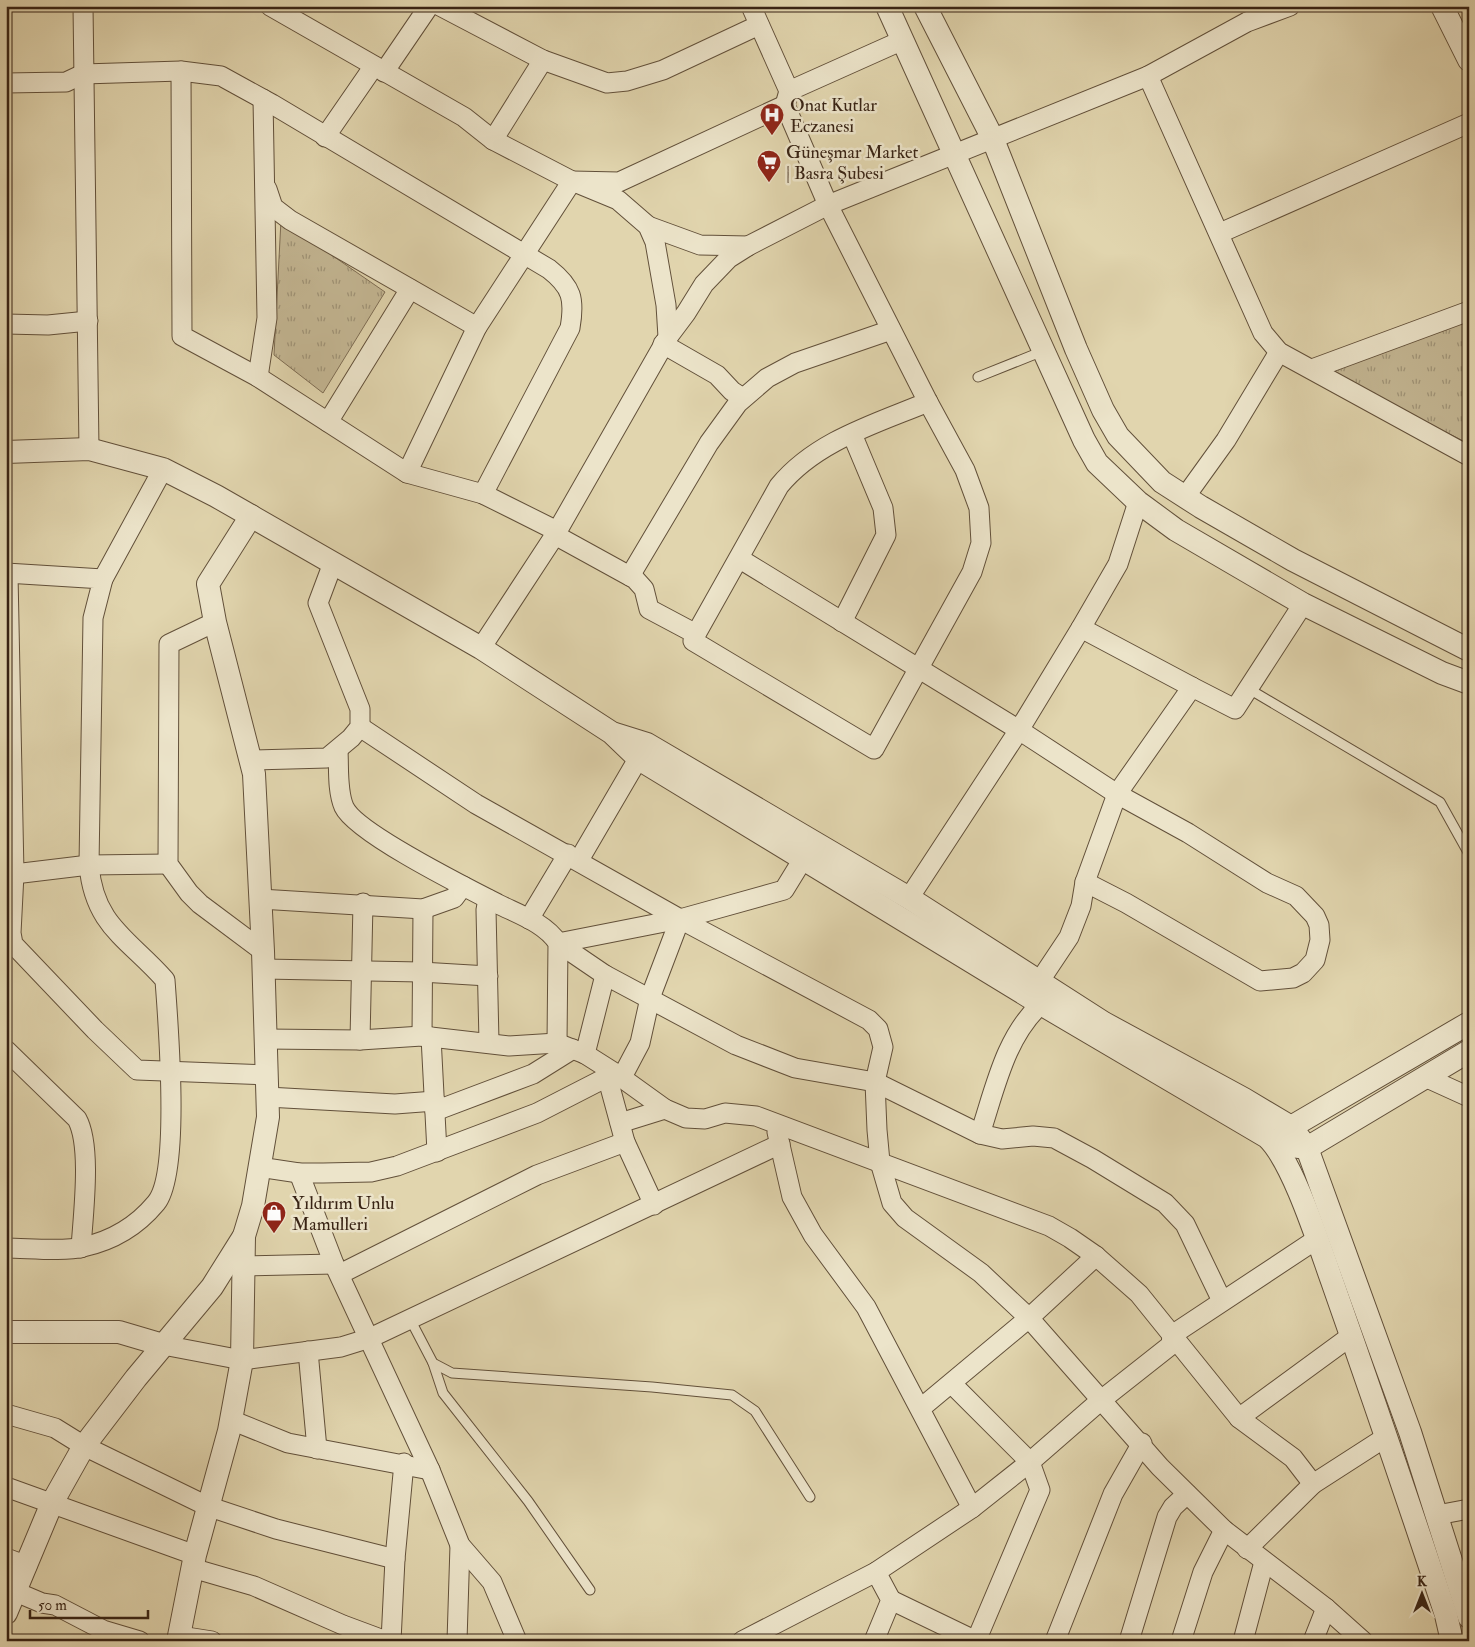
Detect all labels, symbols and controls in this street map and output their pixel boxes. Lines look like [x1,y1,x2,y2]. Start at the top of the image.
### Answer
place label: Onat Kutlar Eczanesi [790,94,877,138]
hospital icon: Onat Kutlar Eczanesi [759,102,785,136]
place label: Güneşmar Market | Basra Şubesi [786,141,918,185]
supermarket icon: Güneşmar Market | Basra Şubesi [756,149,782,183]
place label: Yıldırım Unlu Mamulleri [292,1192,394,1236]
shop icon: Yıldırım Unlu Mamulleri [261,1200,287,1234]
north arrow [1398,1570,1448,1620]
text: K [1417,1573,1428,1590]
scale bar [30,1587,148,1619]
text: 50 m [38,1596,67,1615]

